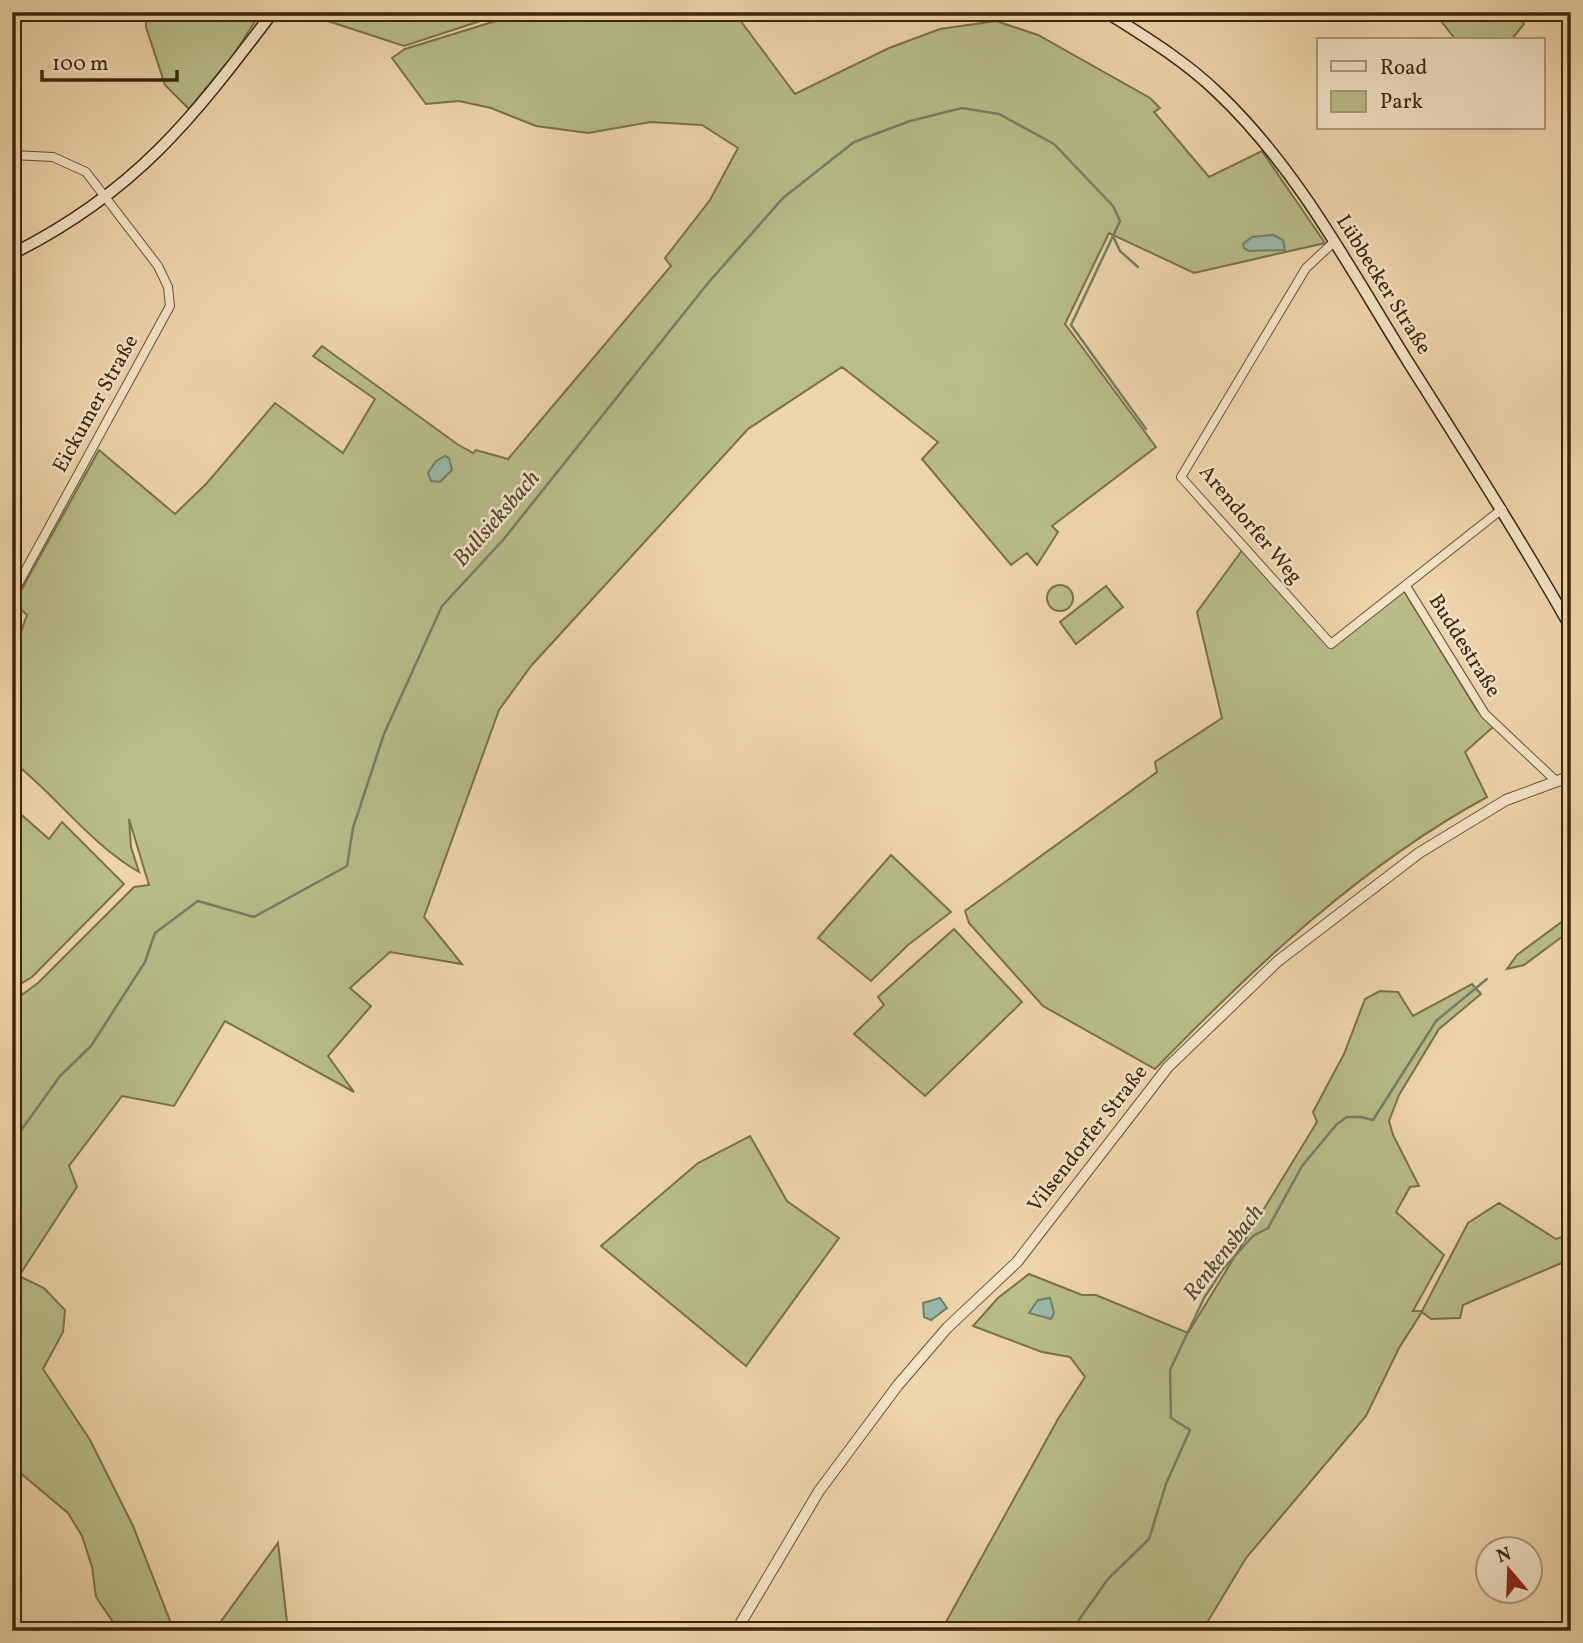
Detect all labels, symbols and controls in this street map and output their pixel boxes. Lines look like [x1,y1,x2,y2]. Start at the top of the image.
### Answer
scale bar [42,38,177,82]
legend [1317,38,1544,130]
text: 100 m [52,50,109,79]
text: Road [1380,54,1427,83]
text: Park [1380,88,1423,117]
street label: Lübbecker Straße [1328,209,1438,361]
street label: Eickumer Straße [46,330,146,478]
street label: Arendorfer Weg [1191,459,1309,591]
water label: Bullsieksbach [446,464,548,574]
street label: Buddestraße [1421,589,1507,703]
street label: Vilsendorfer Straße [1021,1059,1155,1219]
water label: Renkensbach [1176,1198,1272,1308]
north arrow [1474,1534,1544,1604]
text: N [1493,1541,1515,1570]

